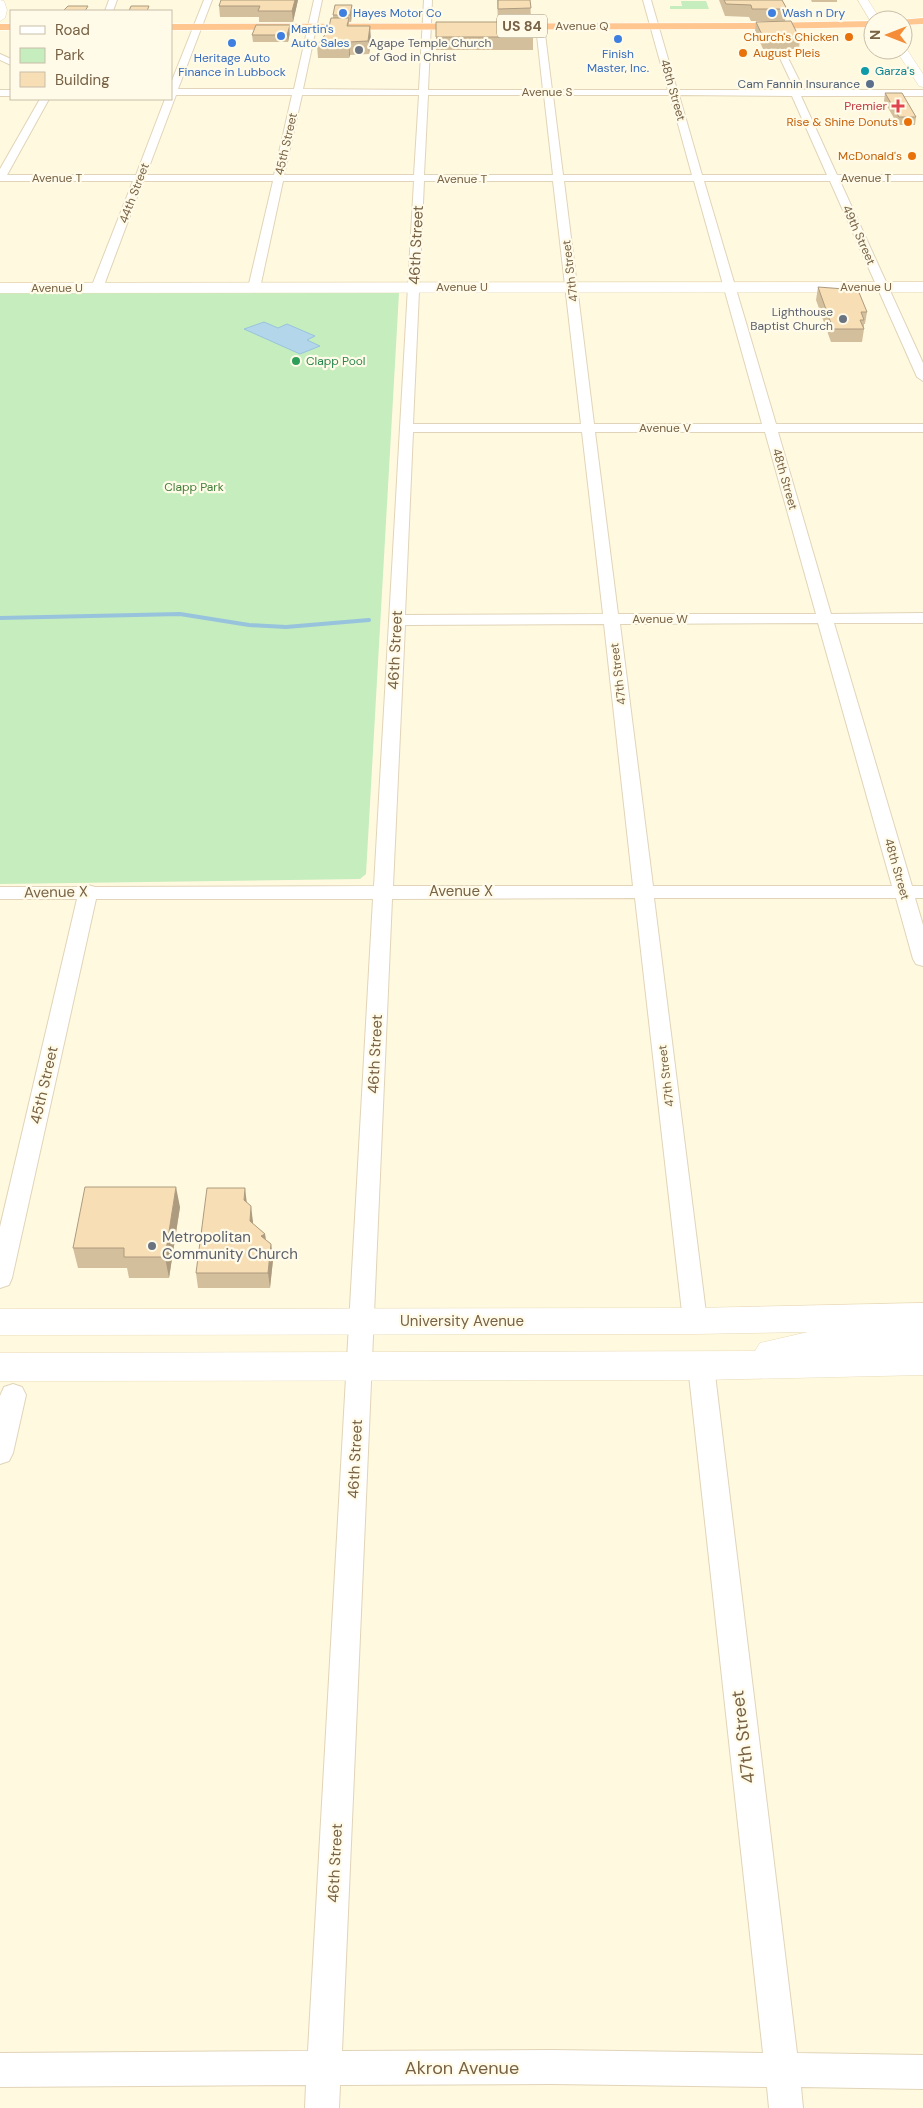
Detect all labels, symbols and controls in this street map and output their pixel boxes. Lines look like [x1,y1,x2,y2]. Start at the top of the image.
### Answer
place label: Hayes Motor Co [353,5,442,21]
place label: Wash n Dry [782,5,845,21]
marker: Hayes Motor Co [337,7,349,19]
marker: Wash n Dry [766,7,778,19]
legend [10,10,172,100]
north arrow [863,10,913,60]
road number: US 84 [497,15,547,38]
street label: Avenue Q [555,18,609,34]
text: Road [55,20,90,40]
place label: Martin's Auto Sales [291,21,350,51]
place label: Church's Chicken [744,29,839,45]
marker: Martin's Auto Sales [275,30,287,42]
text: N [866,30,884,40]
marker: Church's Chicken [843,31,855,43]
marker: Finish Master, Inc. [612,33,624,45]
place label: Agape Temple Church of God in Christ [369,35,492,65]
marker: Heritage Auto Finance in Lubbock [226,37,238,49]
marker: Agape Temple Church of God in Christ [353,44,365,56]
text: Park [55,45,85,65]
place label: August Pleis [753,45,820,61]
place label: Finish Master, Inc. [587,46,649,76]
marker: August Pleis [737,47,749,59]
place label: Heritage Auto Finance in Lubbock [178,50,286,80]
street label: 48th Street [657,57,690,123]
place label: Garza's [875,63,915,79]
marker: Garza's [859,65,871,77]
text: Building [55,70,110,90]
place label: Cam Fannin Insurance [738,76,860,92]
marker: Cam Fannin Insurance [864,78,876,90]
street label: Avenue S [522,84,572,100]
place label: Premier [844,98,888,114]
marker: Premier [891,99,905,113]
street label: 45th Street [271,111,301,177]
place label: Rise & Shine Donuts [786,114,898,130]
marker: Rise & Shine Donuts [902,116,914,128]
place label: McDonald's [838,148,902,164]
marker: McDonald's [906,150,918,162]
street label: 44th Street [115,160,153,225]
street label: Avenue T [32,170,83,186]
street label: Avenue T [841,170,892,186]
street label: Avenue T [437,171,488,187]
street label: 49th Street [839,203,879,268]
street label: 46th Street [404,205,428,285]
street label: 47th Street [558,239,582,303]
street label: Avenue U [436,279,488,295]
street label: Avenue U [840,279,892,295]
street label: Avenue U [31,280,83,296]
place label: Lighthouse Baptist Church [750,304,833,334]
marker: Lighthouse Baptist Church [837,313,849,325]
place label: Clapp Pool [306,353,366,369]
marker: Clapp Pool [290,355,302,367]
street label: Avenue V [639,420,691,436]
street label: 48th Street [769,446,802,512]
park label: Clapp Park [164,479,224,495]
street label: 46th Street [383,610,407,690]
street label: Avenue W [632,611,688,627]
street label: 47th Street [606,642,630,706]
street label: 48th Street [881,836,914,902]
street label: Avenue X [24,881,88,903]
street label: Avenue X [429,881,493,901]
street label: 46th Street [363,1014,387,1094]
street label: 45th Street [25,1044,63,1126]
street label: 47th Street [654,1044,678,1108]
place label: Metropolitan Community Church [162,1227,298,1264]
marker: Metropolitan Community Church [146,1240,158,1252]
street label: University Avenue [400,1311,524,1331]
street label: 46th Street [343,1419,367,1499]
street label: 47th Street [725,1689,761,1785]
street label: 46th Street [323,1823,347,1903]
street label: Akron Avenue [405,2056,519,2080]

